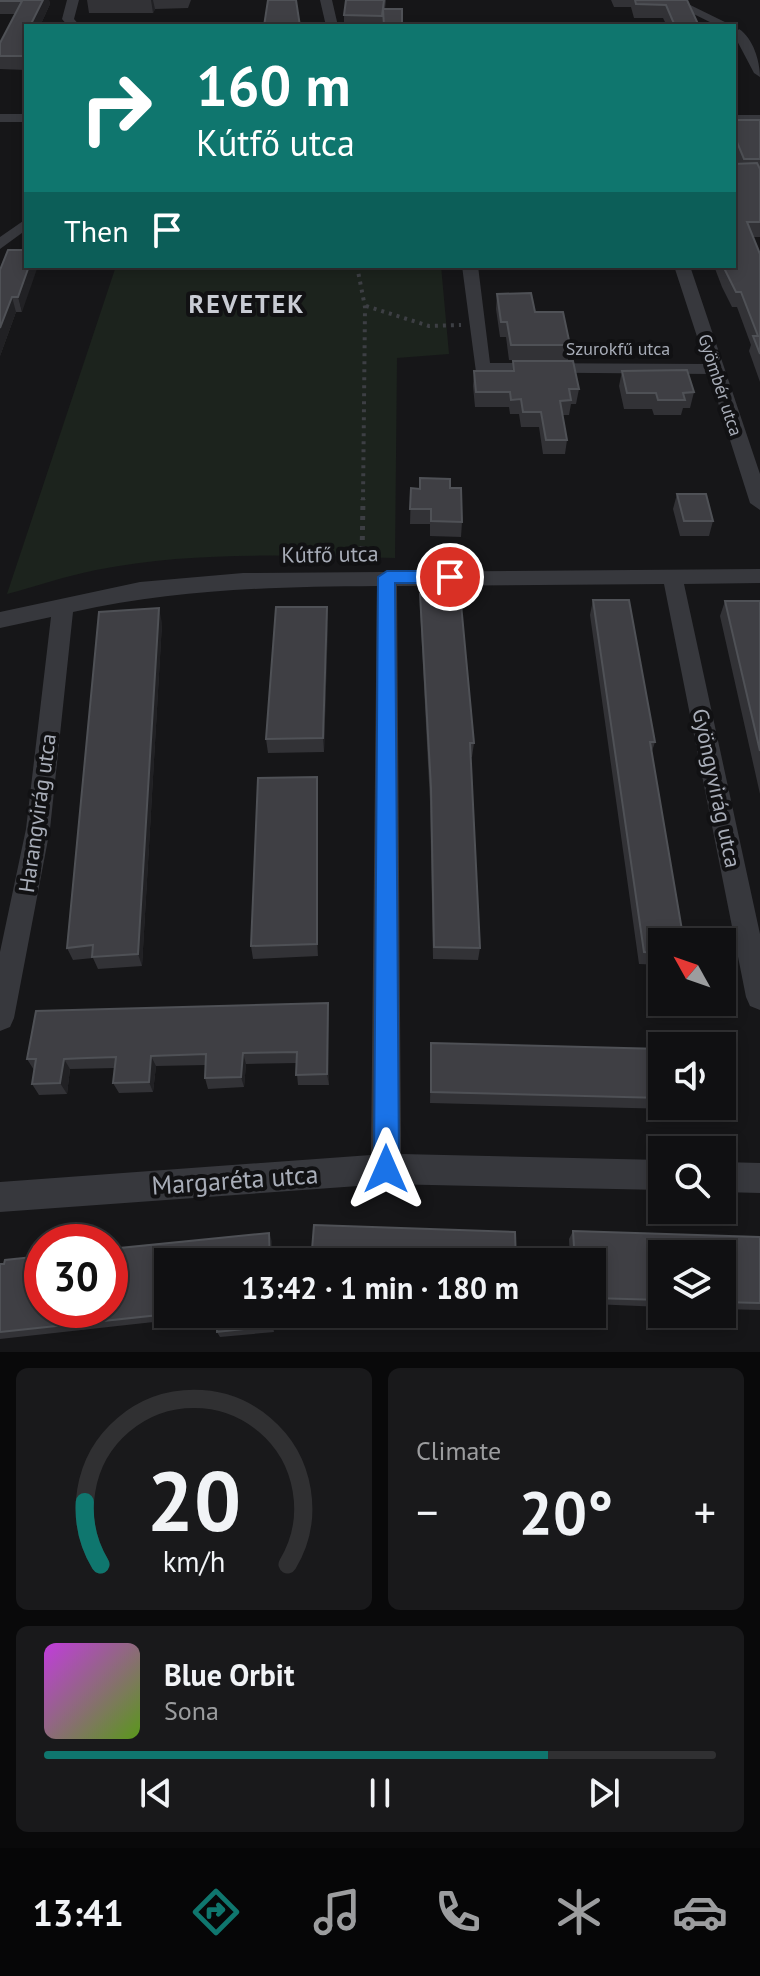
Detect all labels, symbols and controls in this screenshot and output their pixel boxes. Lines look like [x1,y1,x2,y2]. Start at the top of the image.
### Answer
text: 160 m [196,49,351,121]
icon: right [64,56,168,160]
text: Kútfő utca [196,119,355,166]
icon: arrive [145,208,189,252]
text: Then [64,211,129,250]
district label: REVETEK [189,287,305,320]
street label: Gyömbér utca [693,331,748,439]
street label: Szurokfű utca [566,337,670,360]
street label: Kútfő utca [281,539,379,569]
pin [416,543,484,611]
icon: arrive [428,555,472,599]
street label: Gyöngyvirág utca [686,706,748,870]
street label: Harangvirág utca [12,732,62,894]
north arrow [648,928,736,1016]
map controls [648,928,736,1328]
button: sound [648,1032,736,1120]
position arrow [344,1127,428,1211]
button: search [648,1136,736,1224]
street label: Margaréta utca [151,1157,319,1202]
speed limit sign: 30 [24,1224,128,1328]
button: layers [648,1240,736,1328]
text: 13:42 · 1 min · 180 m [241,1268,519,1307]
text: Climate [416,1434,501,1467]
text: 20 [147,1446,241,1554]
text: 20° [519,1473,613,1551]
text: − [416,1483,438,1540]
text: + [694,1483,716,1540]
text: km/h [163,1543,225,1580]
text: Blue Orbit [164,1655,294,1694]
text: Sona [164,1694,219,1727]
icon: previous [134,1771,178,1815]
icon: pause [358,1771,402,1815]
icon: next [582,1771,626,1815]
icon: directions [188,1884,244,1940]
icon: music [309,1884,365,1940]
icon: phone [430,1884,486,1940]
icon: climate [551,1884,607,1940]
icon: car [672,1884,728,1940]
text: 13:41 [32,1889,124,1936]

